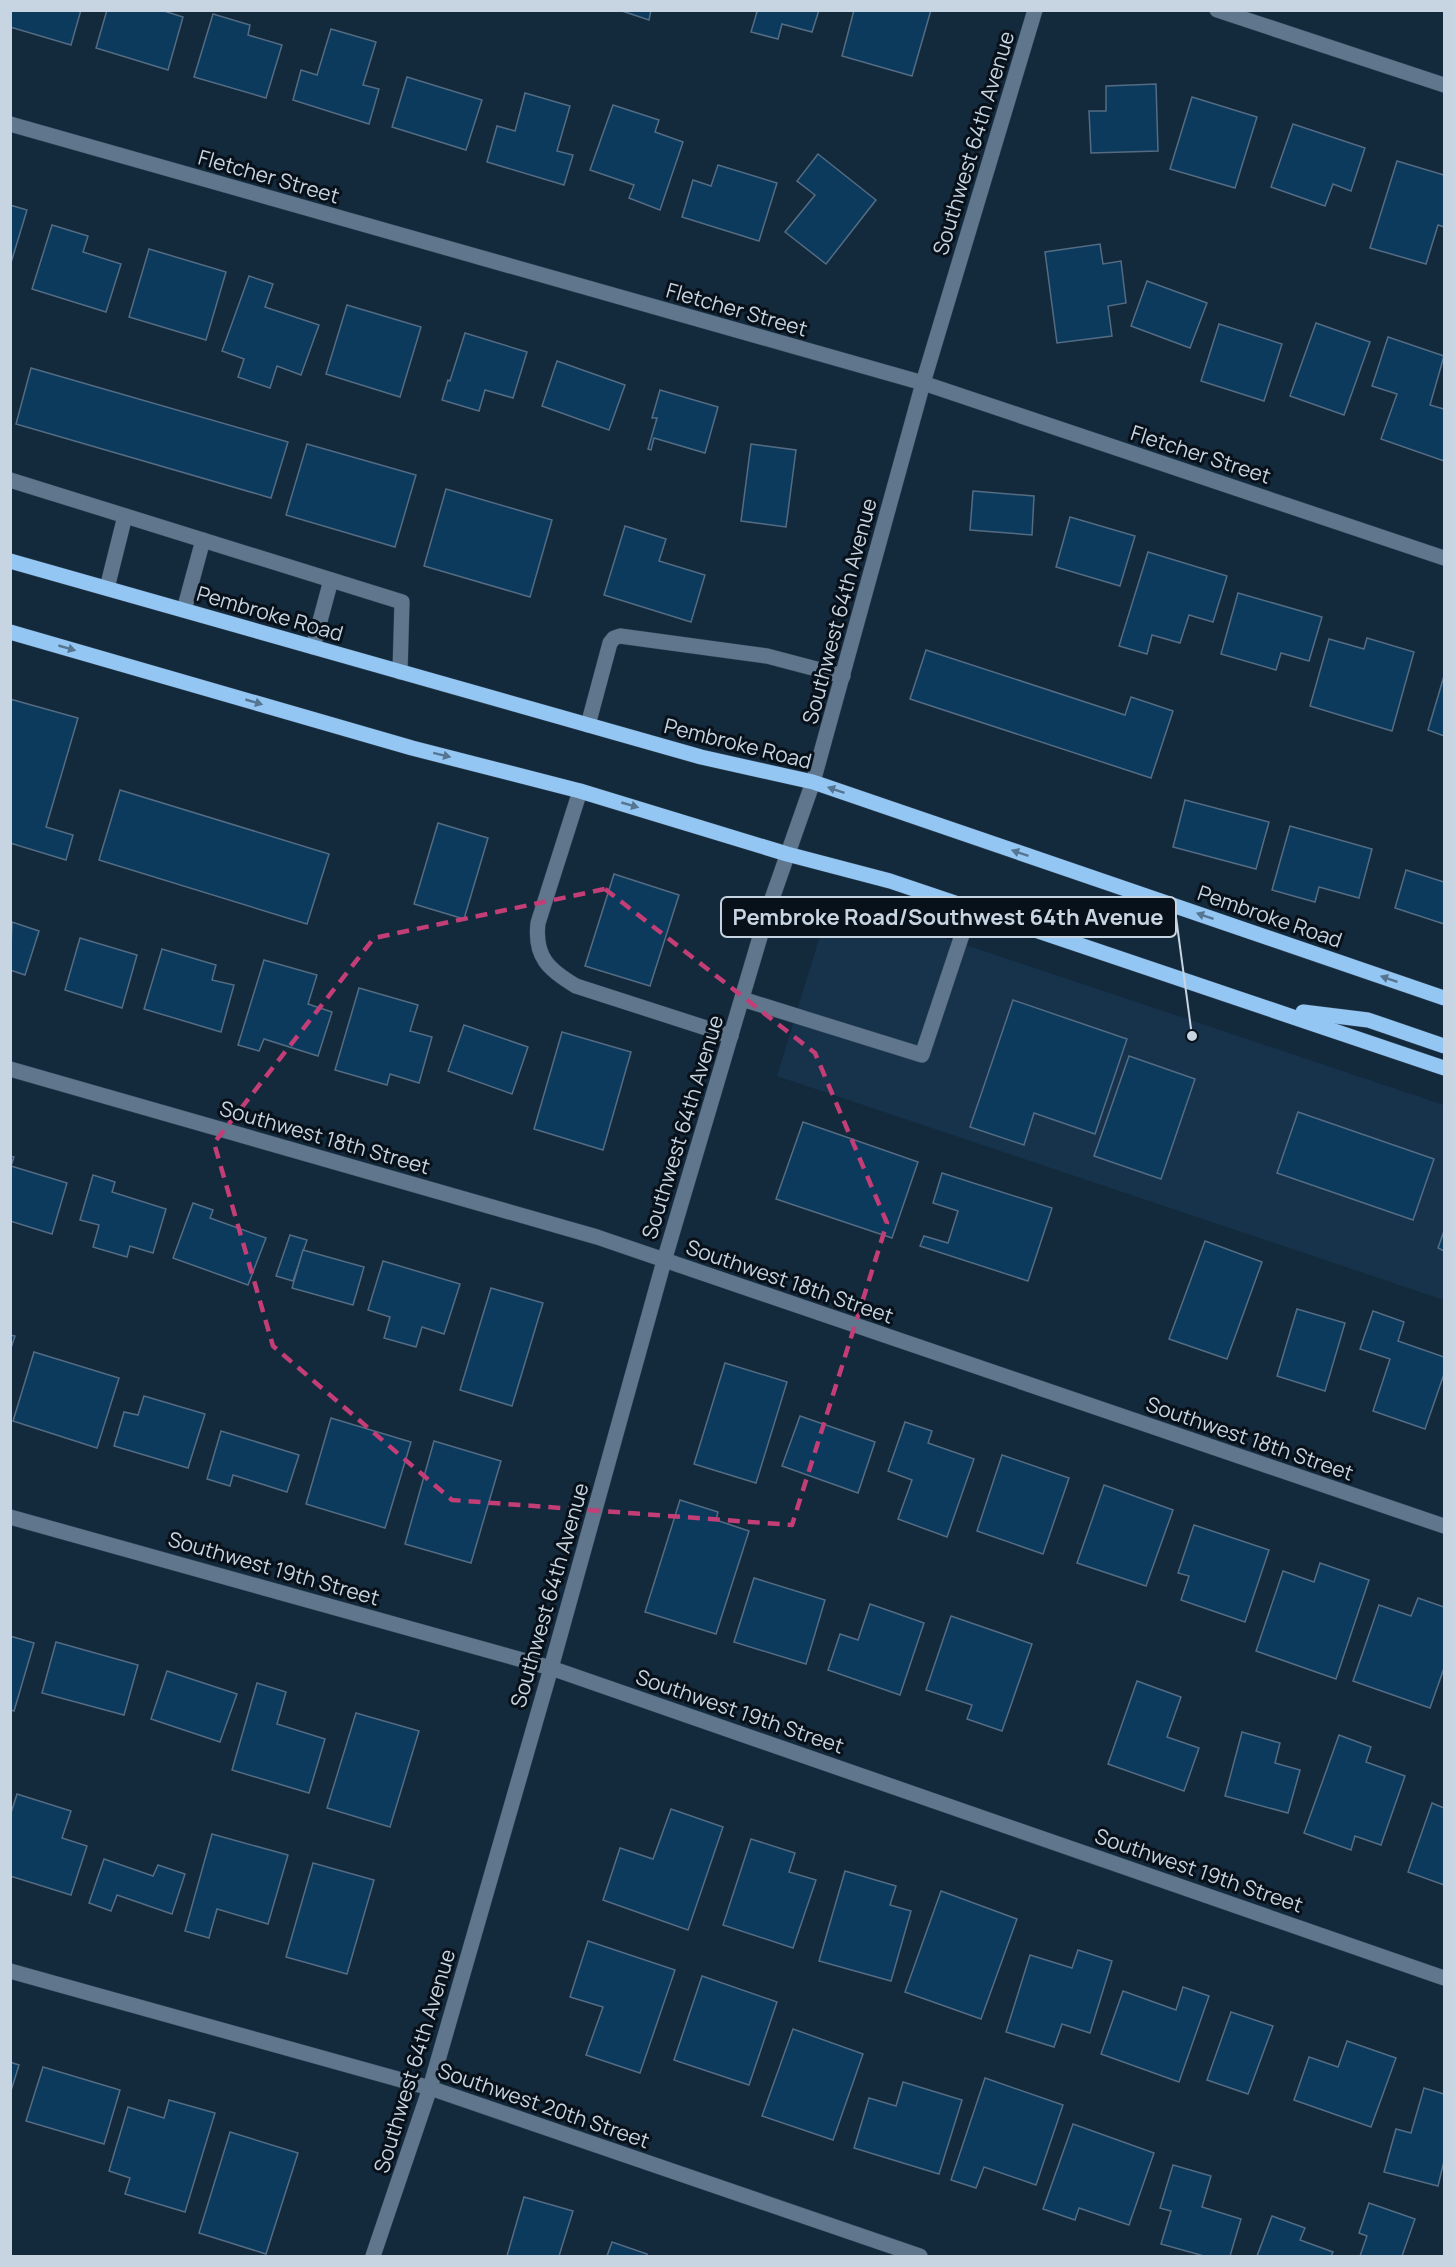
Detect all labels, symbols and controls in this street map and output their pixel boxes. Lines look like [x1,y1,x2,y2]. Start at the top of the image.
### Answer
street label: Southwest 64th Avenue [926,28,1020,258]
street label: Fletcher Street [195,142,343,210]
street label: Fletcher Street [663,275,811,343]
street label: Fletcher Street [1127,418,1275,490]
street label: Southwest 64th Avenue [795,495,883,727]
street label: Pembroke Road [194,579,346,647]
one-way arrow [58,644,76,653]
one-way arrow [245,698,263,707]
street label: Pembroke Road [661,711,815,775]
one-way arrow [432,751,451,761]
one-way arrow [827,784,845,794]
one-way arrow [621,801,639,810]
one-way arrow [1011,847,1029,857]
street label: Pembroke Road [1194,878,1346,954]
callout: Pembroke Road/Southwest 64th Avenue [721,897,1176,937]
text: Pembroke Road/Southwest 64th Avenue [733,902,1163,932]
one-way arrow [1196,911,1214,920]
one-way arrow [1380,974,1398,983]
street label: Southwest 64th Avenue [635,1012,729,1242]
street label: Southwest 18th Street [217,1094,433,1180]
street label: Southwest 18th Street [683,1232,897,1330]
street label: Southwest 18th Street [1143,1389,1357,1487]
street label: Southwest 64th Avenue [503,1479,595,1711]
street label: Southwest 19th Street [165,1524,383,1612]
street label: Southwest 19th Street [632,1662,848,1760]
street label: Southwest 19th Street [1091,1821,1307,1919]
street label: Southwest 64th Avenue [367,1946,461,2176]
street label: Southwest 20th Street [435,2056,653,2154]

